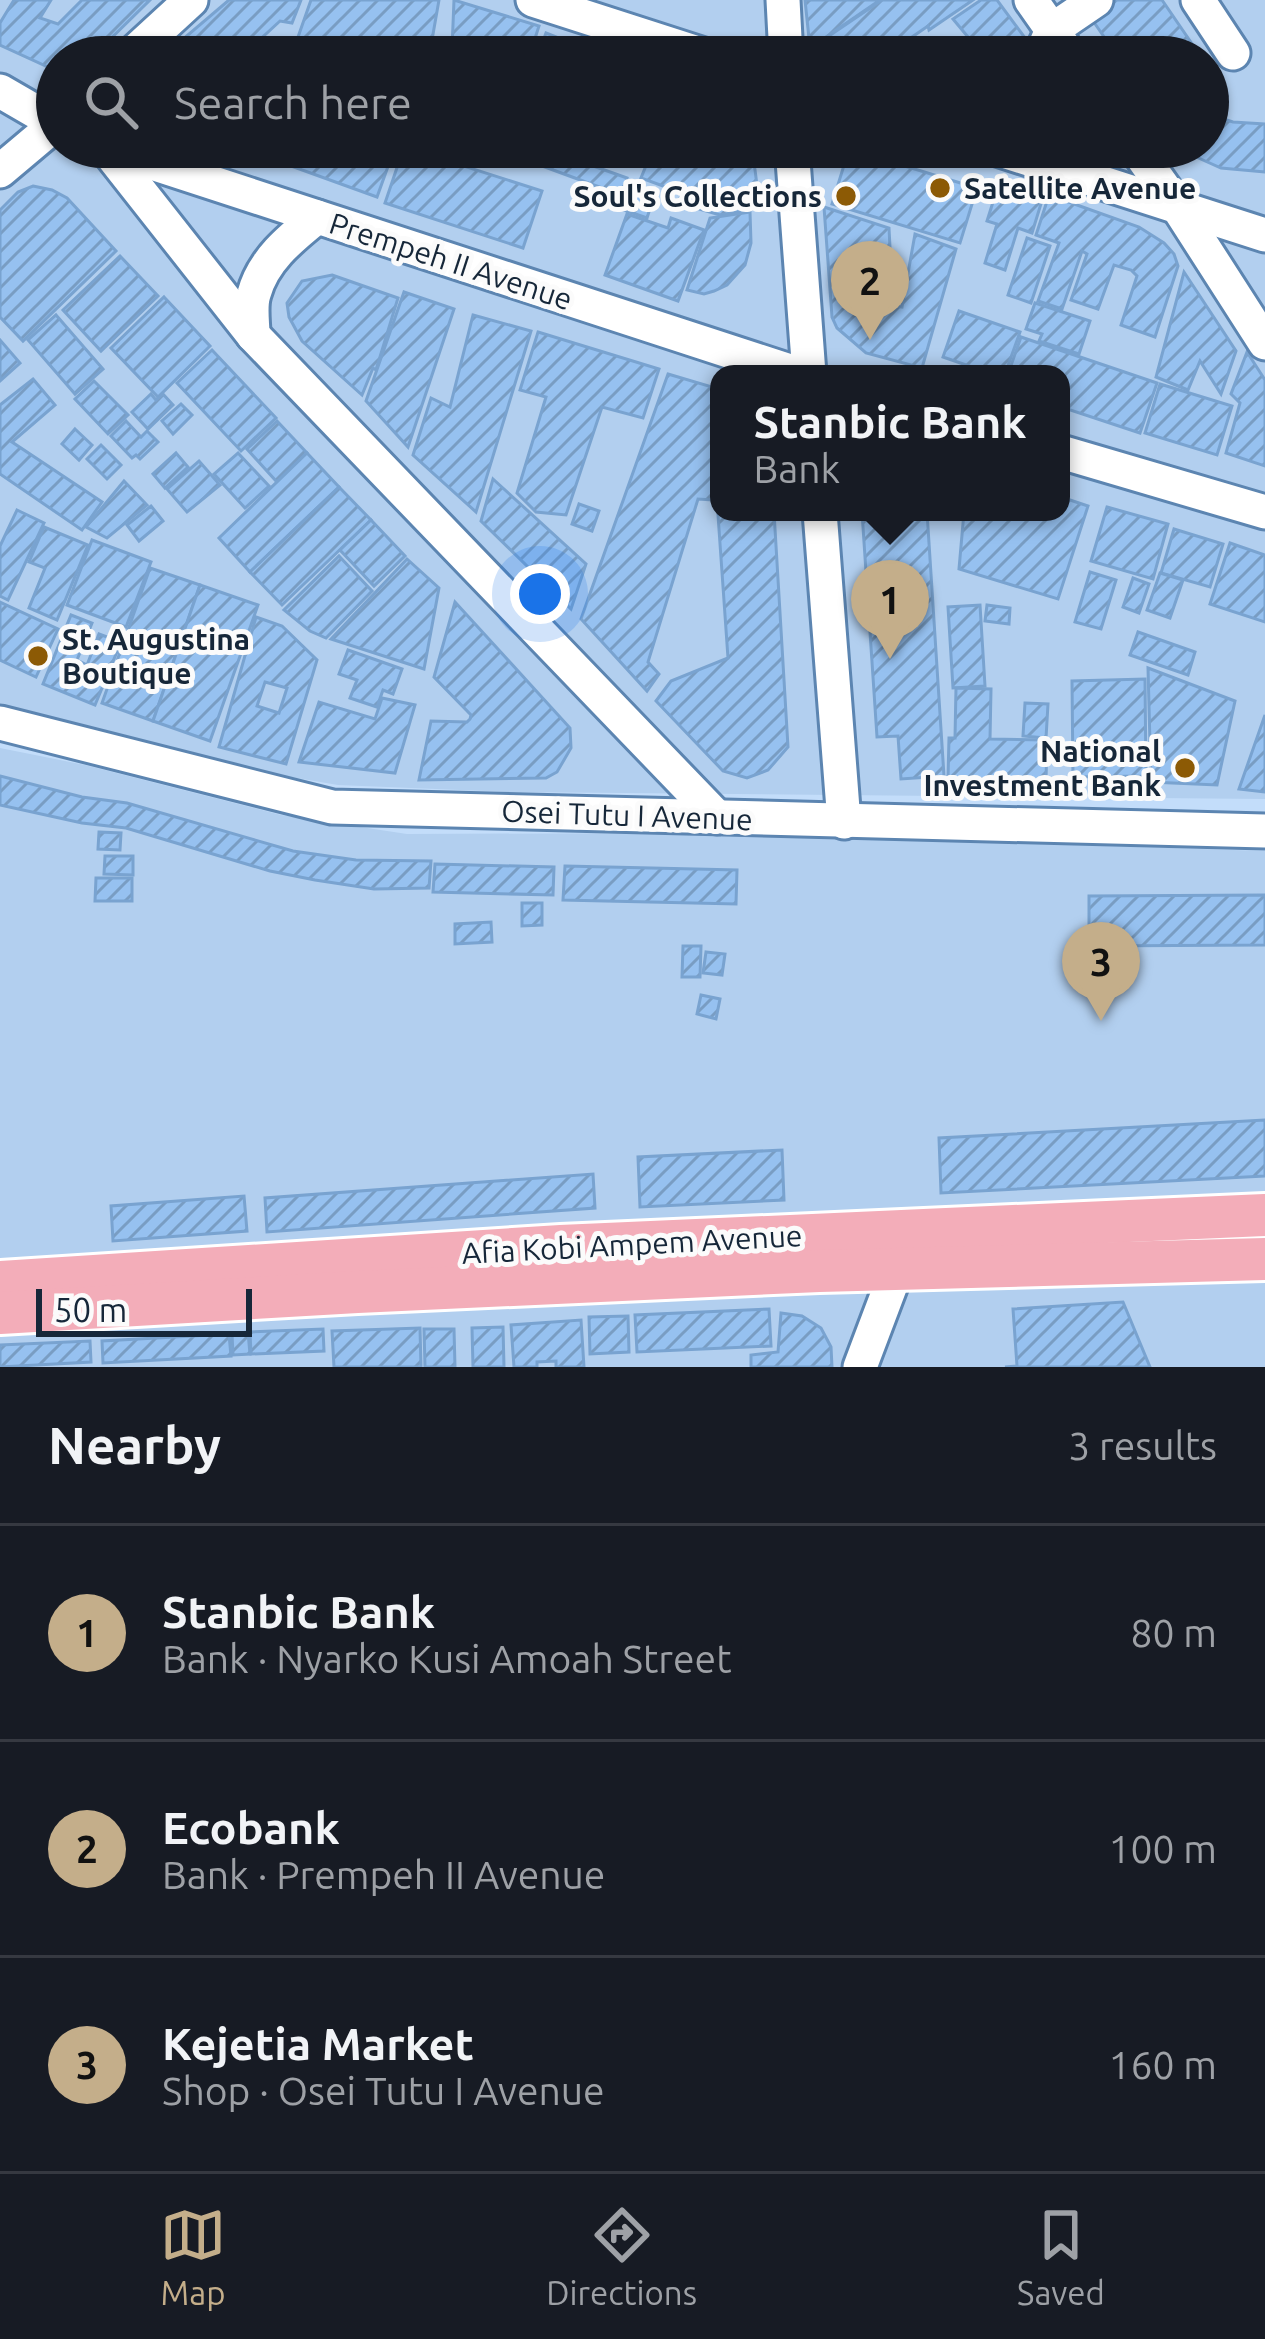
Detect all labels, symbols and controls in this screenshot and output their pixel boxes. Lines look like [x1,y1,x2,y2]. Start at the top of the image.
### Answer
search box [36,36,1229,168]
icon: search [78,69,144,135]
text: Search here [174,77,412,128]
place label: Satellite Avenue [964,171,1196,205]
marker: Satellite Avenue [927,175,953,201]
place label: Soul's Collections [573,179,822,213]
marker: Soul's Collections [833,183,859,209]
street label: Prempeh II Avenue [325,206,577,316]
pin: 2 [831,241,909,340]
popup [710,365,1070,521]
text: Stanbic Bank [753,396,1027,447]
text: Bank [753,447,840,490]
pin: 1 [851,560,929,659]
your location [510,564,570,624]
place label: St. Augustina Boutique [62,622,250,690]
marker: St. Augustina Boutique [25,643,51,669]
place label: National Investment Bank [923,734,1161,802]
marker: National Investment Bank [1172,755,1198,781]
street label: Osei Tutu I Avenue [501,794,753,836]
pin: 3 [1062,922,1140,1021]
street label: Afia Kobi Ampem Avenue [461,1218,803,1270]
scale bar [36,1283,252,1336]
text: 50 m [54,1291,127,1328]
text: Nearby [48,1416,221,1474]
text: 3 results [1068,1424,1217,1467]
text: Stanbic Bank [162,1586,435,1637]
text: 1 [76,1611,98,1654]
text: 80 m [1130,1611,1217,1654]
text: Bank · Nyarko Kusi Amoah Street [162,1637,731,1680]
text: Ecobank [162,1802,340,1853]
text: 2 [76,1827,98,1870]
text: 100 m [1108,1827,1217,1870]
text: Bank · Prempeh II Avenue [162,1853,605,1896]
text: Kejetia Market [162,2018,474,2069]
text: 3 [76,2043,98,2086]
text: 160 m [1108,2043,1217,2086]
text: Shop · Osei Tutu I Avenue [162,2069,605,2112]
tab: Map [160,2202,226,2311]
tab: Directions [546,2202,697,2311]
tab: Saved [1017,2202,1105,2311]

